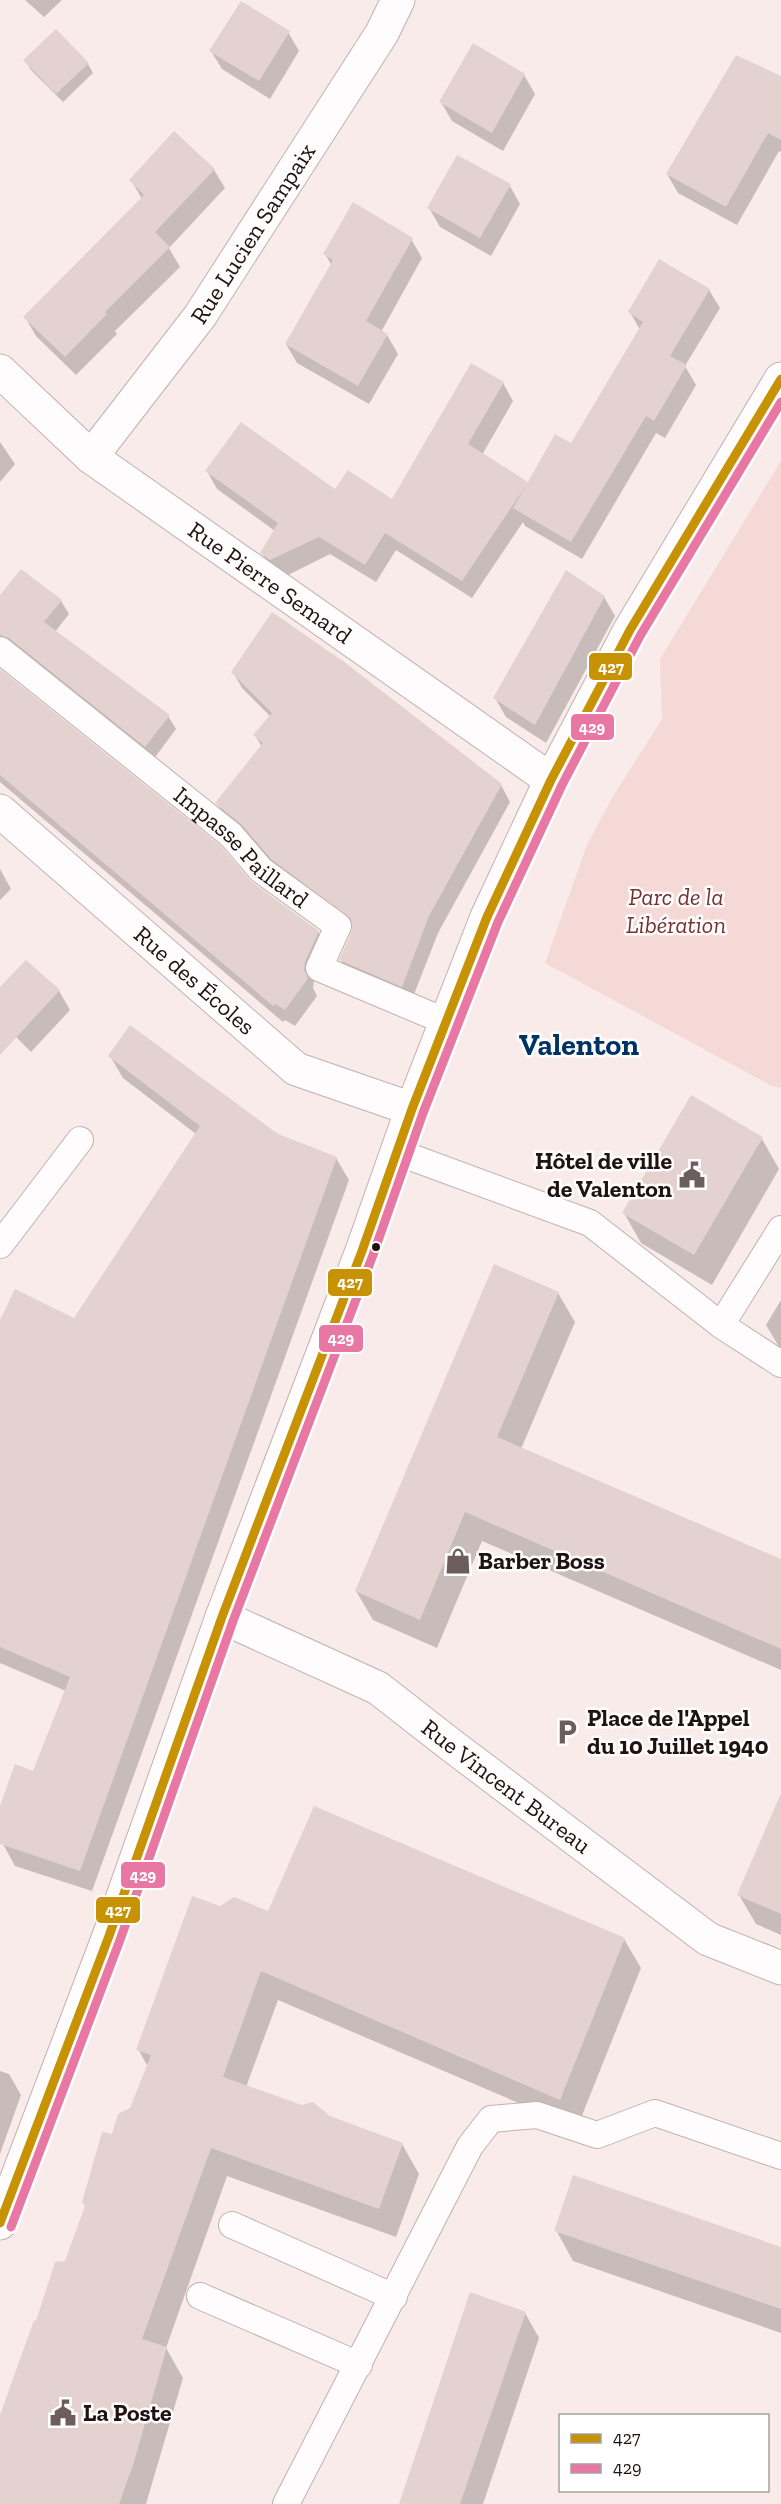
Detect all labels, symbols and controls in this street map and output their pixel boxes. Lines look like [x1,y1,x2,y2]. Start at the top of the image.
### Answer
street label: Rue Lucien Sampaix [184,138,321,329]
street label: Rue Pierre Semard [183,515,358,650]
line badge: 427 [588,652,633,681]
text: 427 [598,658,624,677]
line badge: 429 [570,713,615,741]
text: 429 [579,718,606,737]
street label: Impasse Paillard [168,780,315,914]
park label: Parc de la Libération [626,882,726,939]
street label: Rue des Écoles [128,920,261,1041]
district label: Valenton [519,1027,639,1063]
place label: Hôtel de ville de Valenton [535,1146,672,1203]
public building icon: Hôtel de ville de Valenton [677,1160,707,1190]
unlabelled marker [370,1241,382,1253]
line badge: 427 [327,1268,373,1297]
text: 427 [337,1273,363,1292]
line badge: 429 [318,1324,364,1353]
text: 429 [328,1329,355,1348]
shop icon: Barber Boss [443,1546,473,1576]
place label: Barber Boss [478,1546,605,1575]
place label: Place de l'Appel du 10 Juillet 1940 [587,1703,769,1760]
street label: Rue Vincent Bureau [416,1713,597,1860]
parking icon: Place de l'Appel du 10 Juillet 1940 [552,1717,582,1747]
line badge: 429 [120,1861,166,1889]
text: 429 [130,1866,157,1885]
line badge: 427 [95,1896,141,1924]
text: 427 [105,1901,131,1920]
public building icon: La Poste [48,2398,78,2428]
place label: La Poste [83,2398,172,2427]
legend [559,2414,769,2492]
text: 427 [613,2427,641,2449]
text: 429 [613,2457,642,2479]

